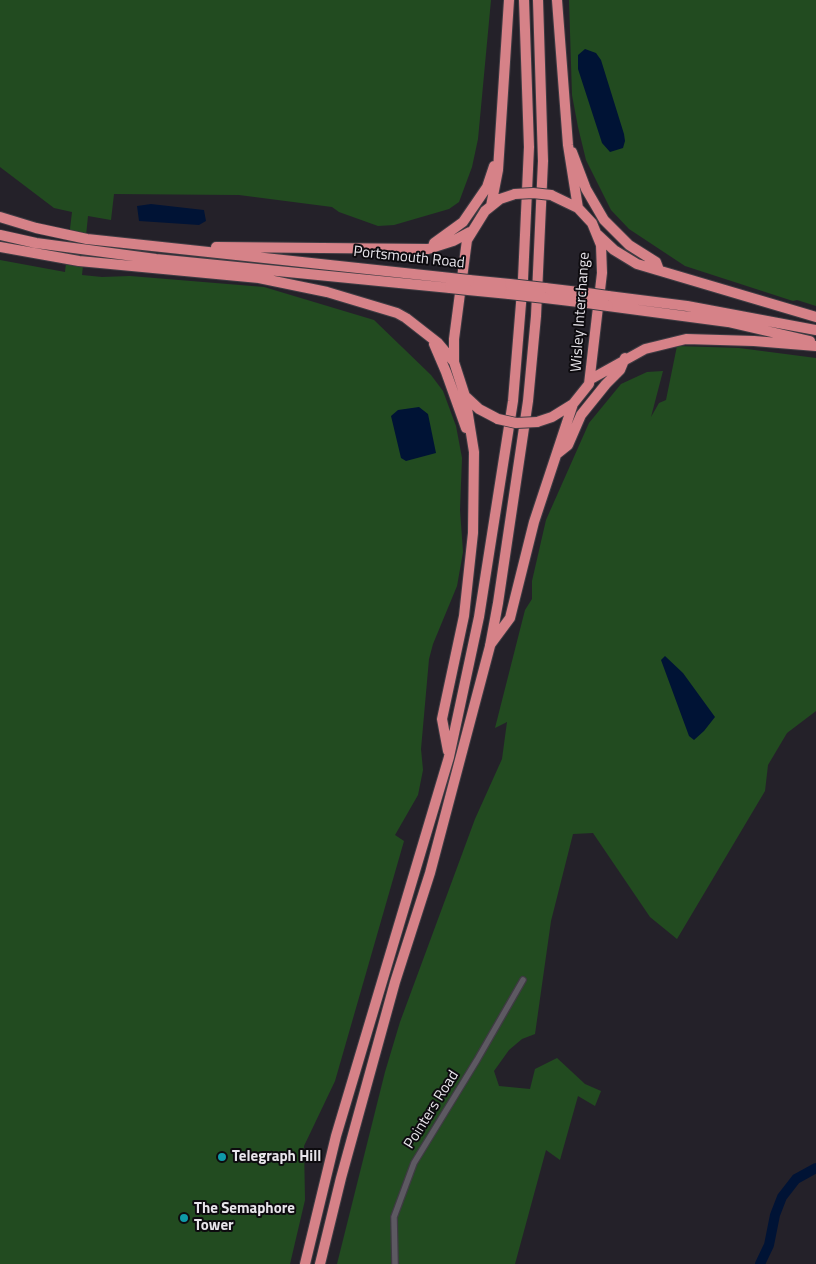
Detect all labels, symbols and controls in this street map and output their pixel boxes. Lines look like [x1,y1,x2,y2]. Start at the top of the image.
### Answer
street label: Portsmouth Road [353,243,465,273]
street label: Wisley Interchange [568,252,594,372]
street label: Pointers Road [401,1068,463,1152]
place label: Telegraph Hill [232,1148,321,1166]
marker: Telegraph Hill [216,1151,228,1163]
place label: The Semaphore Tower [194,1200,295,1235]
marker: The Semaphore Tower [178,1212,190,1224]

